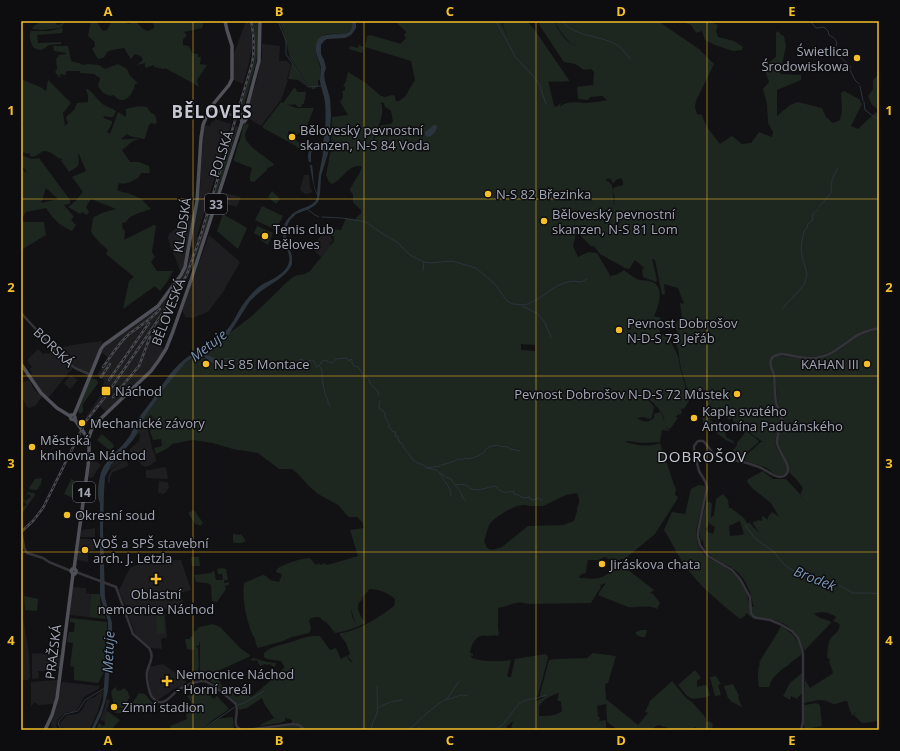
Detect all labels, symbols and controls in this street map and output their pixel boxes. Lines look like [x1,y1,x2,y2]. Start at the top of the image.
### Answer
text: A [104,2,113,20]
text: B [275,2,284,20]
text: C [446,2,454,20]
text: D [616,2,626,20]
text: E [788,2,796,20]
place label: Świetlica Środowiskowa [761,42,849,75]
marker: Świetlica Środowiskowa [852,53,862,63]
district label: BĚLOVES [171,100,253,123]
text: 1 [7,101,15,119]
text: 1 [885,101,893,119]
place label: Běloveský pevnostní skanzen, N-S 84 Voda [300,121,430,154]
street label: POLSKÁ [205,128,237,180]
marker: Běloveský pevnostní skanzen, N-S 84 Voda [287,132,297,142]
place label: N-S 82 Březinka [496,185,591,203]
marker: N-S 82 Březinka [483,189,493,199]
road number: 33 [205,194,227,214]
street label: KLADSKÁ [169,195,195,254]
place label: Běloveský pevnostní skanzen, N-S 81 Lom [552,205,678,238]
marker: Běloveský pevnostní skanzen, N-S 81 Lom [539,216,549,226]
place label: Tenis club Běloves [273,220,334,253]
marker: Tenis club Běloves [260,231,270,241]
street label: BĚLOVESKÁ [147,275,189,348]
text: 2 [7,278,15,296]
text: 2 [885,278,893,296]
place label: Pevnost Dobrošov N-D-S 73 Jeřáb [627,314,738,347]
street label: BORSKÁ [30,323,79,371]
water label: Metuje [186,325,230,365]
marker: Pevnost Dobrošov N-D-S 73 Jeřáb [614,325,624,335]
place label: N-S 85 Montace [214,355,310,373]
place label: KAHAN III [801,355,859,373]
marker: N-S 85 Montace [201,359,211,369]
marker: KAHAN III [862,359,872,369]
place label: Náchod [115,382,162,400]
marker: Náchod [100,385,112,397]
place label: Pevnost Dobrošov N-D-S 72 Můstek [514,385,729,403]
marker: Pevnost Dobrošov N-D-S 72 Můstek [732,389,742,399]
place label: Kaple svatého Antonína Paduánského [702,402,843,435]
marker: Kaple svatého Antonína Paduánského [689,413,699,423]
place label: Mechanické závory [90,414,205,432]
marker: Mechanické závory [77,418,87,428]
place label: Městská knihovna Náchod [40,431,146,464]
marker: Městská knihovna Náchod [27,442,37,452]
district label: DOBROŠOV [657,446,747,466]
text: 3 [7,454,15,472]
text: 3 [885,454,893,472]
road number: 14 [73,482,95,502]
place label: Okresní soud [75,506,155,524]
marker: Okresní soud [62,510,72,520]
place label: VOŠ a SPŠ stavební arch. J. Letzla [93,534,209,567]
marker: VOŠ a SPŠ stavební arch. J. Letzla [80,545,90,555]
place label: Jiráskova chata [608,555,701,573]
marker: Jiráskova chata [597,559,607,569]
water label: Brodek [791,561,840,595]
marker: Oblastní nemocnice Náchod [150,573,162,585]
place label: Oblastní nemocnice Náchod [98,585,214,618]
street label: PRAŽSKÁ [41,623,65,680]
text: 4 [7,631,15,649]
water label: Metuje [97,631,119,673]
text: 4 [885,631,893,649]
place label: Nemocnice Náchod - Horní areál [176,665,294,698]
marker: Nemocnice Náchod - Horní areál [161,675,173,687]
place label: Zimní stadion [122,698,204,716]
marker: Zimní stadion [109,702,119,712]
text: A [104,731,113,749]
text: B [275,731,284,749]
text: C [446,731,454,749]
text: D [616,731,626,749]
text: E [788,731,796,749]

